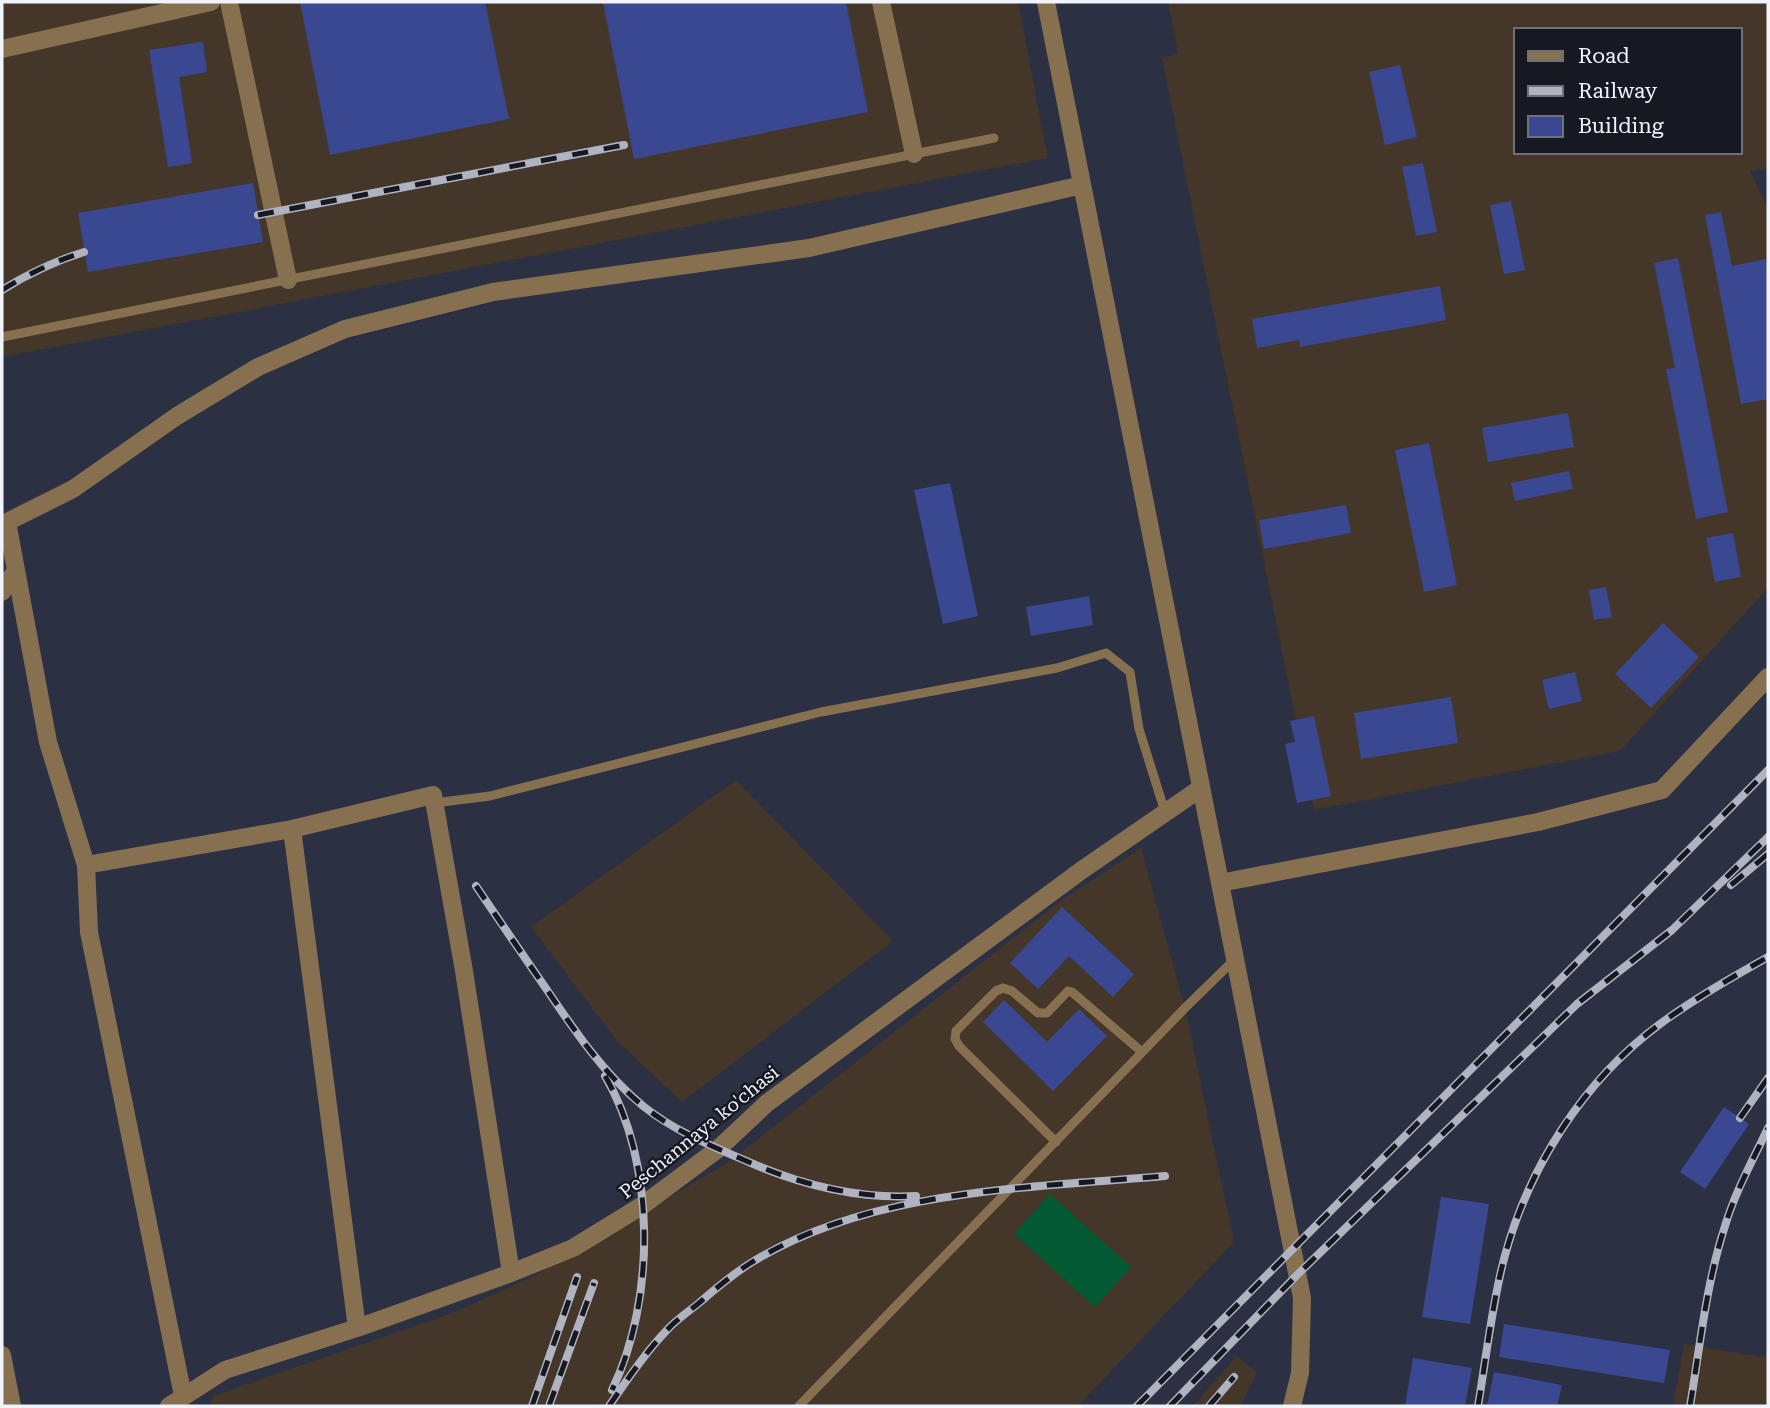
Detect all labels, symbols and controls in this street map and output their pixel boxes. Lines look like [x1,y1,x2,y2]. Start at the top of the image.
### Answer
legend [1514,28,1742,154]
text: Road [1578,44,1630,68]
text: Railway [1578,79,1658,103]
text: Building [1578,114,1664,138]
street label: Peschannaya ko'chasi [615,1061,783,1203]

